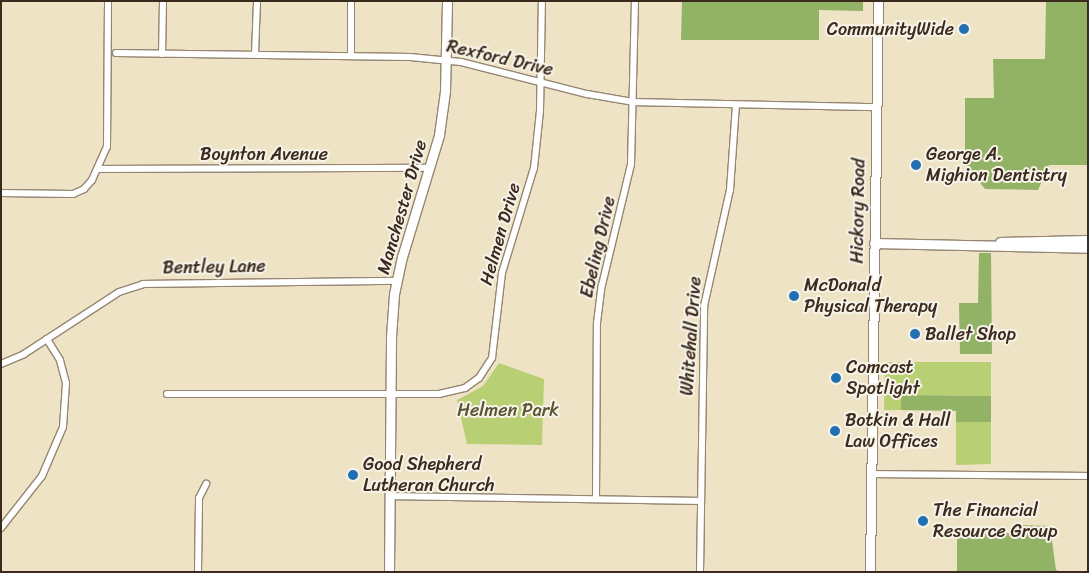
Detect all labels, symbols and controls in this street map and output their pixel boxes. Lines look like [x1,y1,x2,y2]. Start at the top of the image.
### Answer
place label: CommunityWide [827,18,954,40]
marker: CommunityWide [958,23,970,35]
street label: Rexford Drive [445,35,555,81]
street label: Manchester Drive [373,137,431,277]
street label: Boynton Avenue [200,143,328,165]
place label: George A. Mighion Dentistry [926,144,1067,186]
street label: Hickory Road [846,158,870,264]
marker: George A. Mighion Dentistry [910,159,922,171]
street label: Helmen Drive [475,180,525,288]
street label: Ebeling Drive [576,194,620,300]
street label: Bentley Lane [162,255,266,279]
place label: McDonald Physical Therapy [804,275,938,318]
street label: Whitehall Drive [676,276,706,396]
marker: McDonald Physical Therapy [788,290,800,302]
place label: Ballet Shop [925,323,1016,345]
marker: Ballet Shop [909,328,921,340]
place label: Comcast Spotlight [846,357,920,399]
marker: Comcast Spotlight [830,372,842,384]
park label: Helmen Park [457,399,559,421]
place label: Botkin & Hall Law Offices [845,410,950,452]
marker: Botkin & Hall Law Offices [829,425,841,437]
place label: Good Shepherd Lutheran Church [363,454,494,496]
marker: Good Shepherd Lutheran Church [347,469,359,481]
place label: The Financial Resource Group [933,500,1057,542]
marker: The Financial Resource Group [917,515,929,527]

